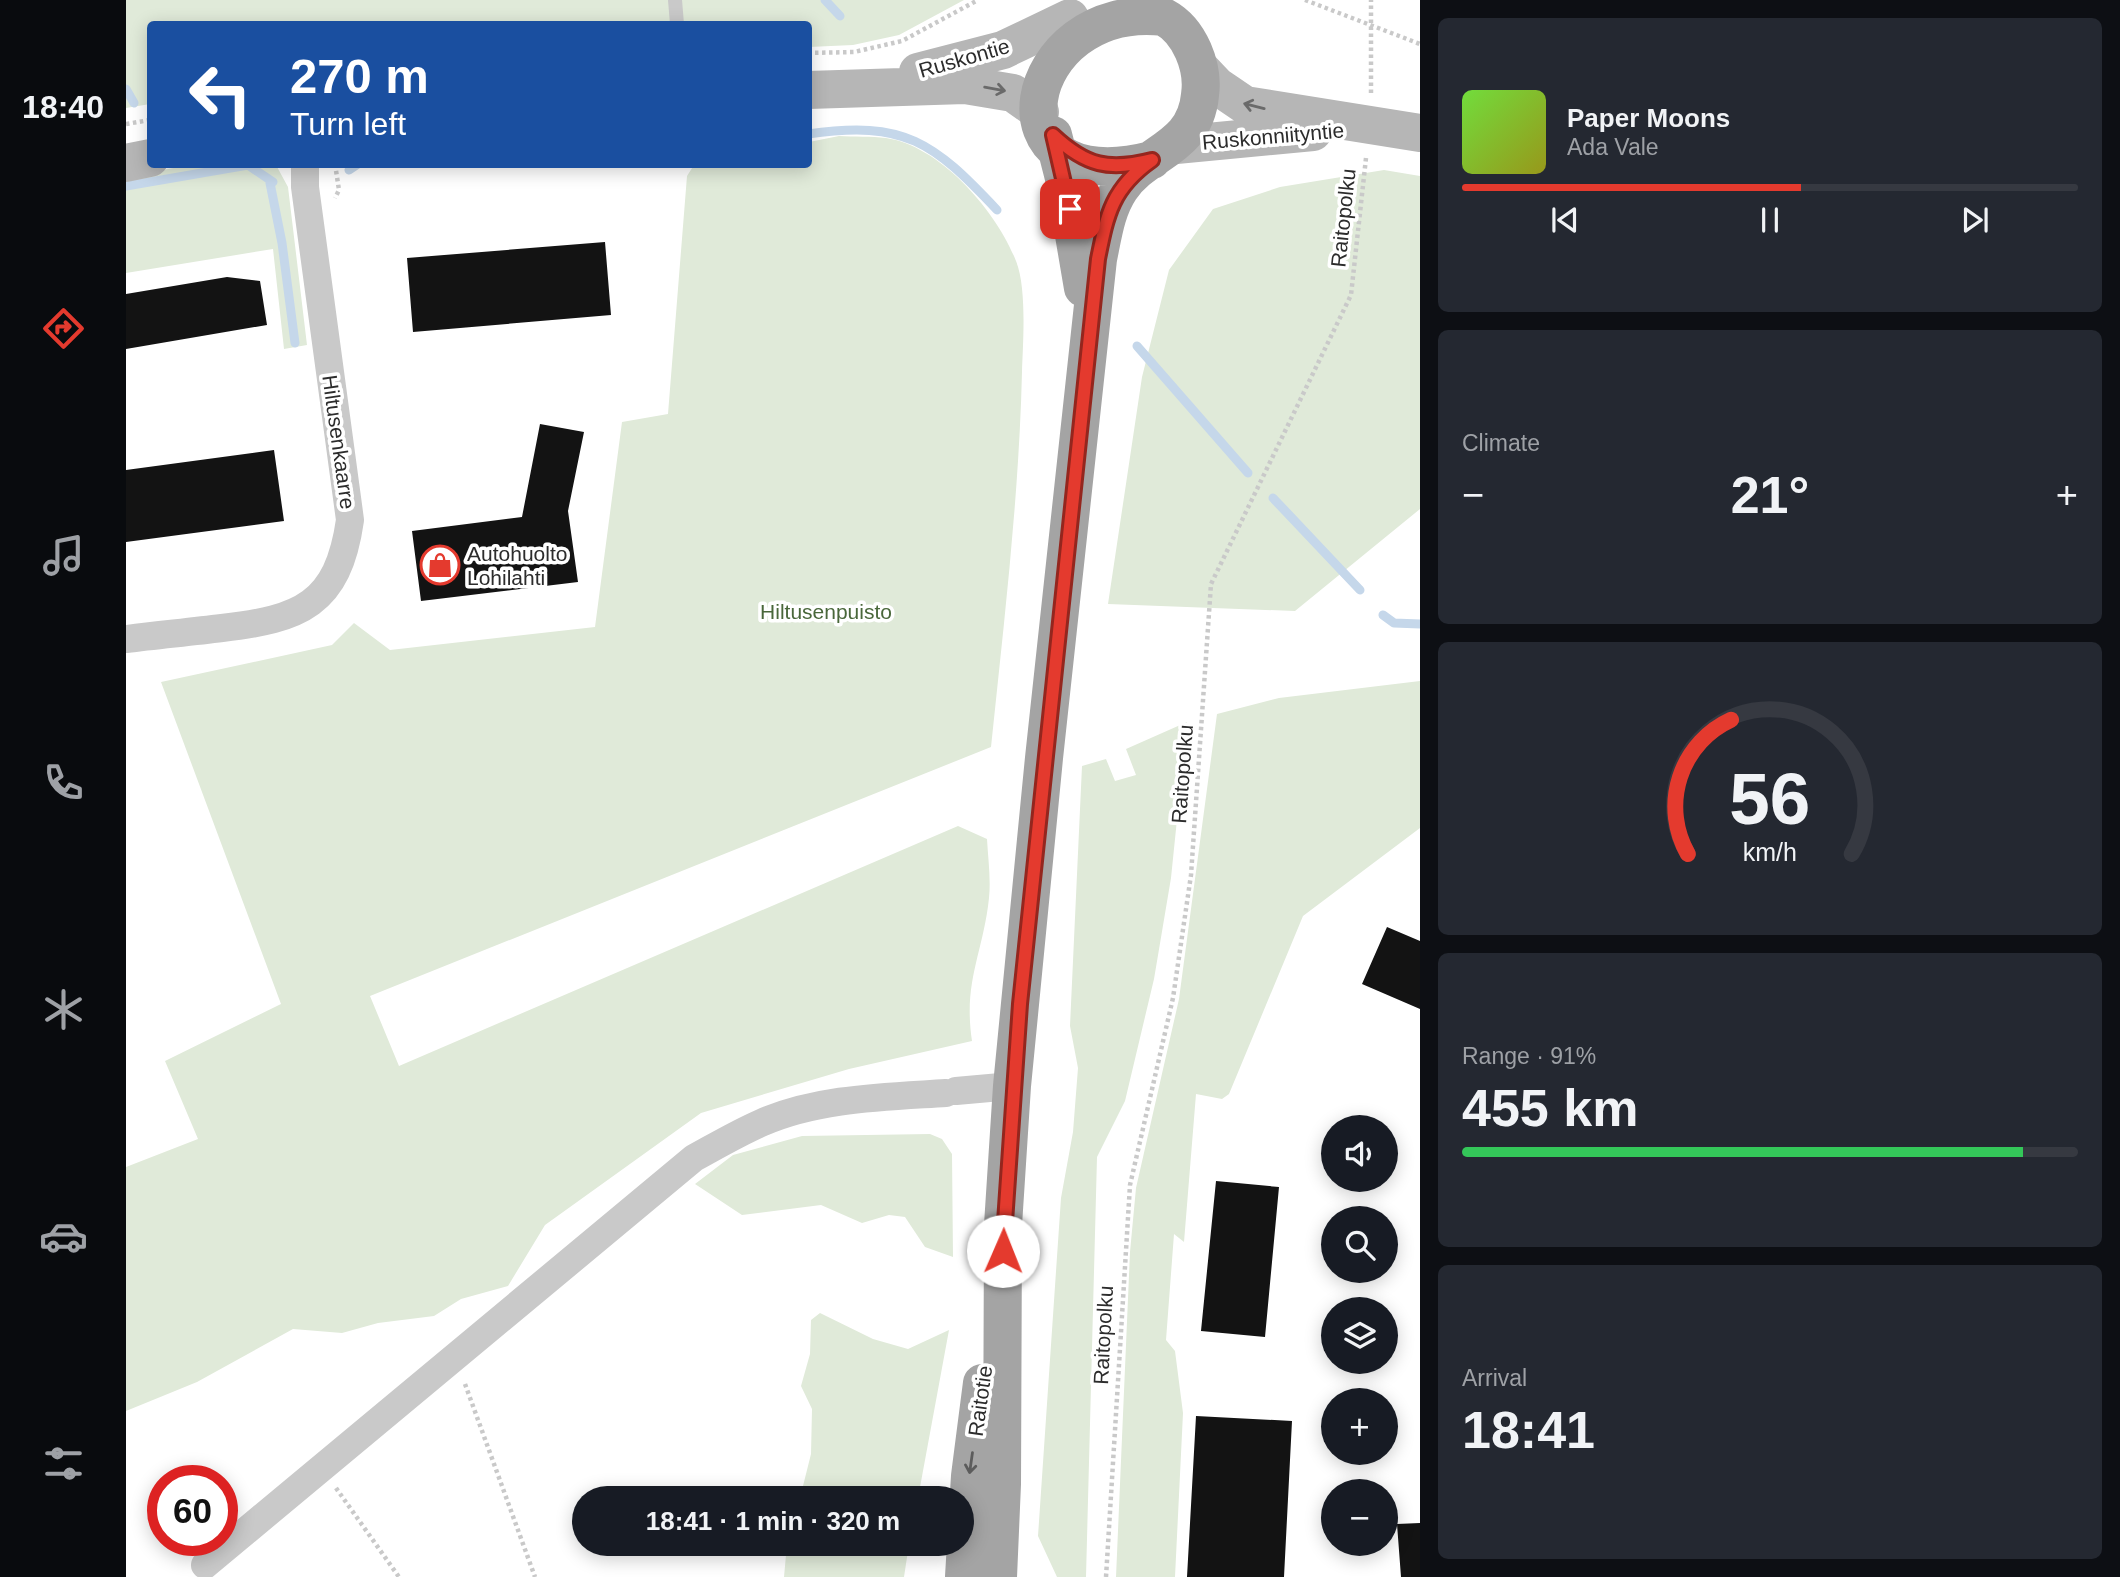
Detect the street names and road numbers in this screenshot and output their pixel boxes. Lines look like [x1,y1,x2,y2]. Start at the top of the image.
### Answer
street label: Ruskontie [916,34,1012,82]
street label: Ruskonniityntie [1201,118,1345,154]
street label: Raitopolku [1326,167,1360,269]
street label: Hiltusenkaarre [318,373,360,511]
street label: Raitopolku [1167,724,1197,824]
street label: Raitopolku [1089,1285,1117,1385]
street label: Raitotie [964,1364,996,1438]

